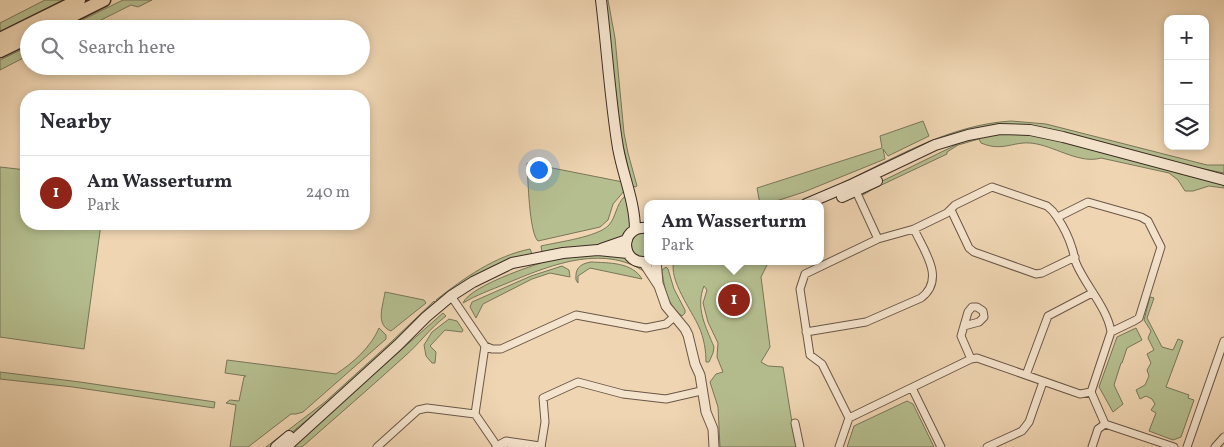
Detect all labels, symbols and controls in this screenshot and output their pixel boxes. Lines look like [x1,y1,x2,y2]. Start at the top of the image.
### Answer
map controls [1164,15,1209,150]
button: + [1164,15,1209,60]
search box [20,20,370,75]
icon: search [38,34,66,62]
text: Search here [78,35,175,61]
button: − [1164,60,1209,105]
button: layers [1164,105,1209,150]
text: Nearby [40,108,111,137]
your location [526,157,552,183]
text: Am Wasserturm [87,169,232,195]
text: 1 [53,182,59,204]
text: 240 m [306,182,350,204]
text: Park [87,195,120,217]
popup [644,200,824,265]
text: Am Wasserturm [661,209,807,235]
text: Park [661,235,694,257]
pin: 1 [718,281,750,319]

